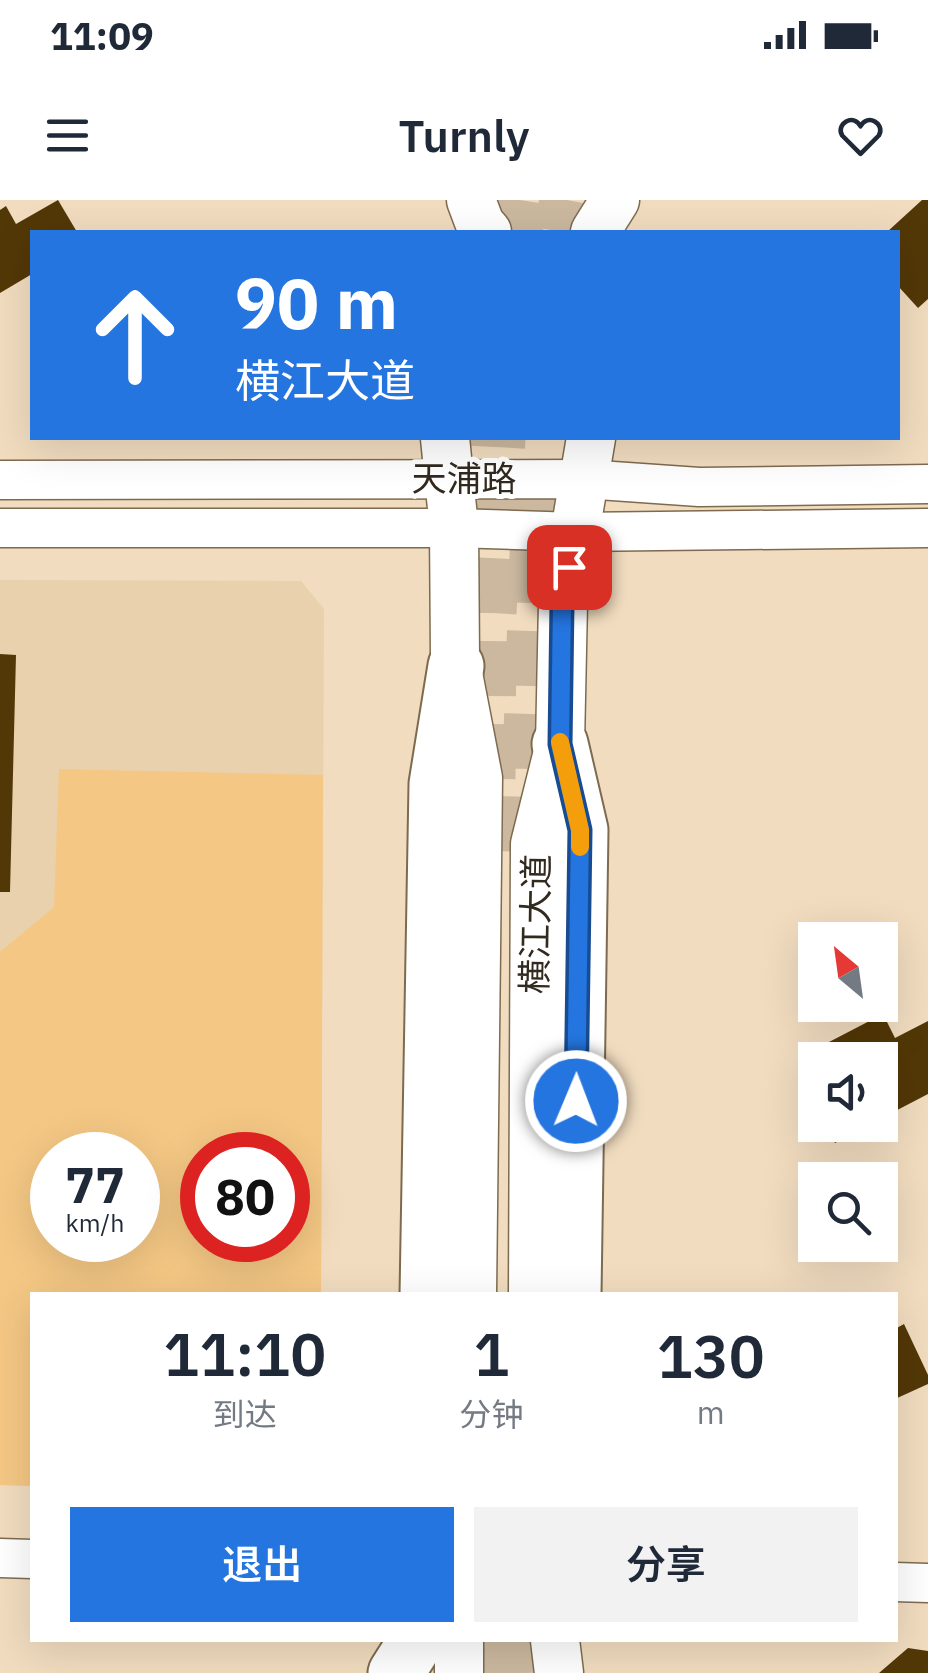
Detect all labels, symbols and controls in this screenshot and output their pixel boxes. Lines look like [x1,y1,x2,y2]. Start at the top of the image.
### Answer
text: 11:09 [50,11,154,60]
text: Turnly [398,106,530,164]
icon: menu [40,108,95,163]
icon: heart [833,108,888,163]
text: 90 m [235,257,398,348]
icon: ahead [70,270,200,400]
text: 横江大道 [235,351,415,409]
street label: 天浦路 [411,455,517,501]
pin [527,525,612,610]
icon: arrive [542,540,597,595]
street label: 横江大道 [511,854,559,994]
north arrow [798,922,898,1022]
map controls [798,922,898,1262]
button: sound [798,1042,898,1142]
position arrow [524,1049,628,1153]
speed limit sign: 80 [180,1132,310,1262]
text: 77 [65,1152,125,1217]
button: search [798,1162,898,1262]
text: km/h [66,1206,124,1239]
text: 11:10 [163,1314,326,1393]
text: 1 [474,1314,510,1393]
text: 130 [657,1316,765,1395]
text: m [697,1391,725,1433]
text: 到达 [213,1393,277,1435]
text: 分钟 [460,1393,524,1435]
button: 退出 [70,1507,454,1622]
button: 分享 [474,1507,858,1622]

